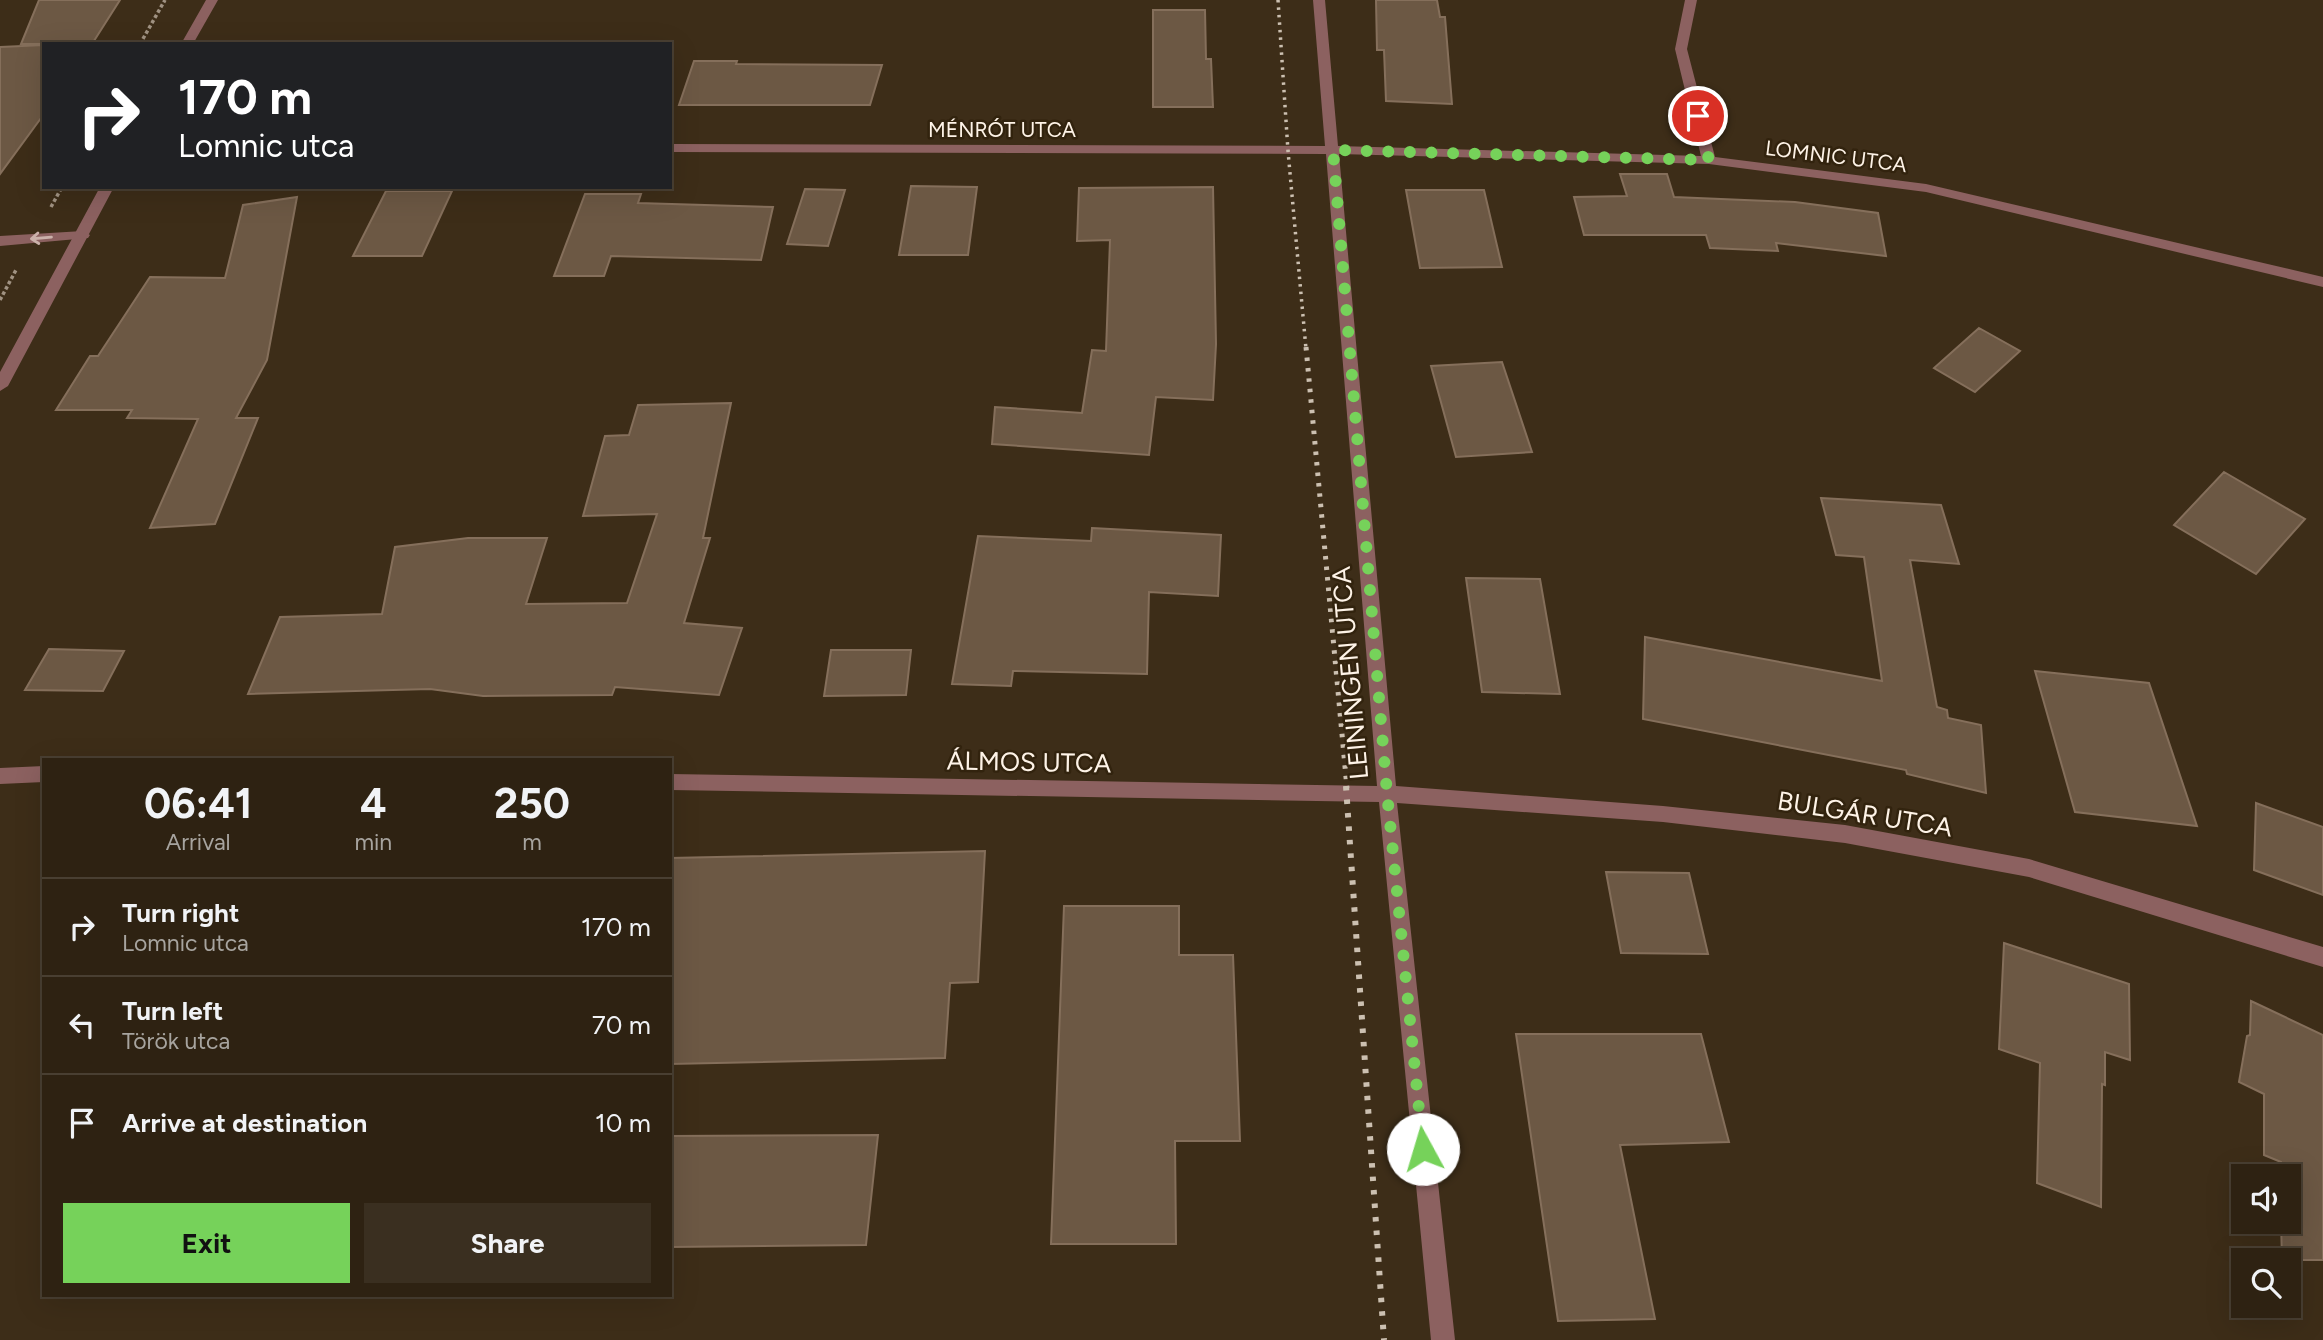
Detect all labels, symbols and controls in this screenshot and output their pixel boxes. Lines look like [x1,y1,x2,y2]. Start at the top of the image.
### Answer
text: 170 m [178,67,312,126]
icon: right [63,70,154,161]
pin [1668,86,1728,146]
icon: arrive [1679,97,1717,135]
street label: MÉNRÓT UTCA [928,117,1076,142]
text: Lomnic utca [178,127,354,165]
street label: LOMNIC UTCA [1764,135,1908,177]
one-way arrow [31,232,53,245]
street label: LEININGEN UTCA [1325,565,1375,781]
street label: ÁLMOS UTCA [946,745,1112,779]
text: 06:41 [144,778,252,829]
text: 4 [360,778,387,829]
text: 250 [494,778,570,829]
street label: BULGÁR UTCA [1775,784,1955,844]
text: Arrival [166,828,231,856]
text: min [354,828,392,856]
text: m [522,828,542,856]
text: Turn right [122,897,239,929]
icon: right [63,908,101,946]
text: 170 m [581,911,651,943]
text: Lomnic utca [122,929,249,957]
text: Turn left [122,995,223,1027]
icon: left [63,1006,101,1044]
text: 70 m [592,1009,651,1041]
text: Török utca [122,1027,230,1055]
icon: arrive [63,1104,101,1142]
text: Arrive at destination [122,1107,367,1139]
text: 10 m [595,1107,651,1139]
position arrow [1386,1112,1460,1186]
map controls [2231,1164,2301,1318]
button: sound [2231,1164,2301,1234]
button: Exit [63,1203,350,1283]
button: Share [364,1203,651,1283]
button: search [2231,1248,2301,1318]

